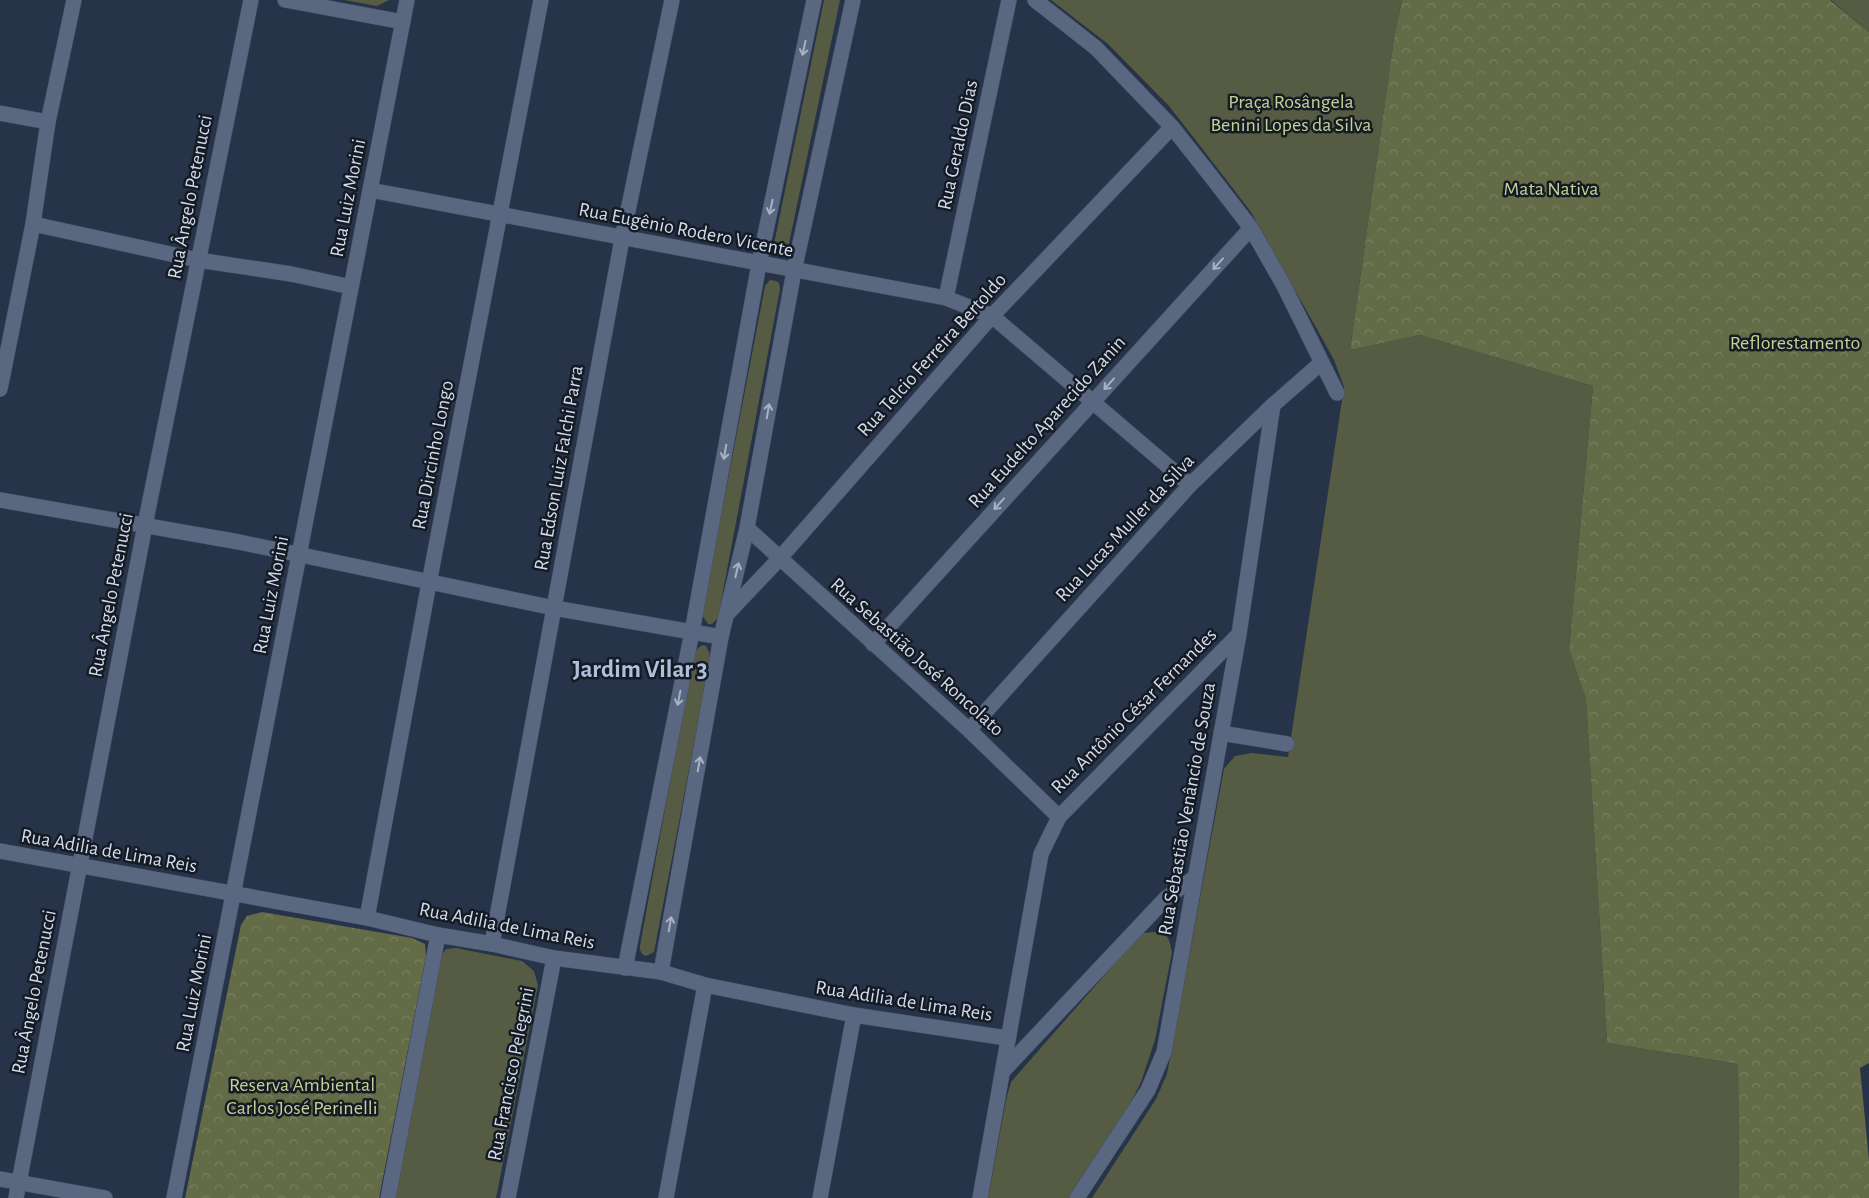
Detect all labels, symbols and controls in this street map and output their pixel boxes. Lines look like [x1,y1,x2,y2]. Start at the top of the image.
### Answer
one-way arrow [799,39,808,55]
street label: Rua Geraldo Dias [934,78,982,212]
park label: Praça Rosângela Benini Lopes da Silva [1211,92,1371,135]
street label: Rua Ângelo Petenucci [163,113,216,281]
street label: Rua Luiz Morini [327,137,369,259]
park label: Mata Nativa [1504,179,1598,199]
one-way arrow [765,198,775,214]
street label: Rua Eugênio Rodero Vicente [577,199,795,261]
one-way arrow [1212,258,1224,270]
street label: Rua Telcio Ferreira Bertoldo [854,270,1010,440]
street label: Rua Eudelto Aparecido Zanin [965,332,1129,512]
park label: Reflorestamento [1730,333,1860,353]
street label: Rua Edson Luiz Falchi Parra [531,364,587,572]
one-way arrow [1103,378,1114,391]
street label: Rua Dircinho Longo [409,379,457,531]
one-way arrow [764,403,774,419]
one-way arrow [719,444,729,460]
street label: Rua Lucas Muller da Silva [1052,451,1198,605]
one-way arrow [993,498,1005,511]
street label: Rua Ângelo Petenucci [84,511,137,679]
street label: Rua Luiz Morini [250,534,292,656]
one-way arrow [733,563,742,579]
street label: Rua Sebastião José Roncolato [826,574,1008,740]
street label: Rua Antônio César Fernandes [1047,624,1221,798]
district label: Jardim Vilar 3 [572,657,708,682]
street label: Rua Sebastião Venâncio de Souza [1155,681,1219,937]
one-way arrow [674,690,683,706]
one-way arrow [694,756,704,772]
street label: Rua Adilia de Lima Reis [19,826,199,876]
street label: Rua Adilia de Lima Reis [417,899,597,953]
street label: Rua Ângelo Petenucci [7,908,60,1076]
one-way arrow [666,916,675,932]
street label: Rua Luiz Morini [173,932,215,1054]
street label: Rua Adilia de Lima Reis [814,977,994,1025]
street label: Rua Francisco Pelegrini [484,985,538,1163]
park label: Reserva Ambiental Carlos José Perinelli [226,1075,378,1118]

